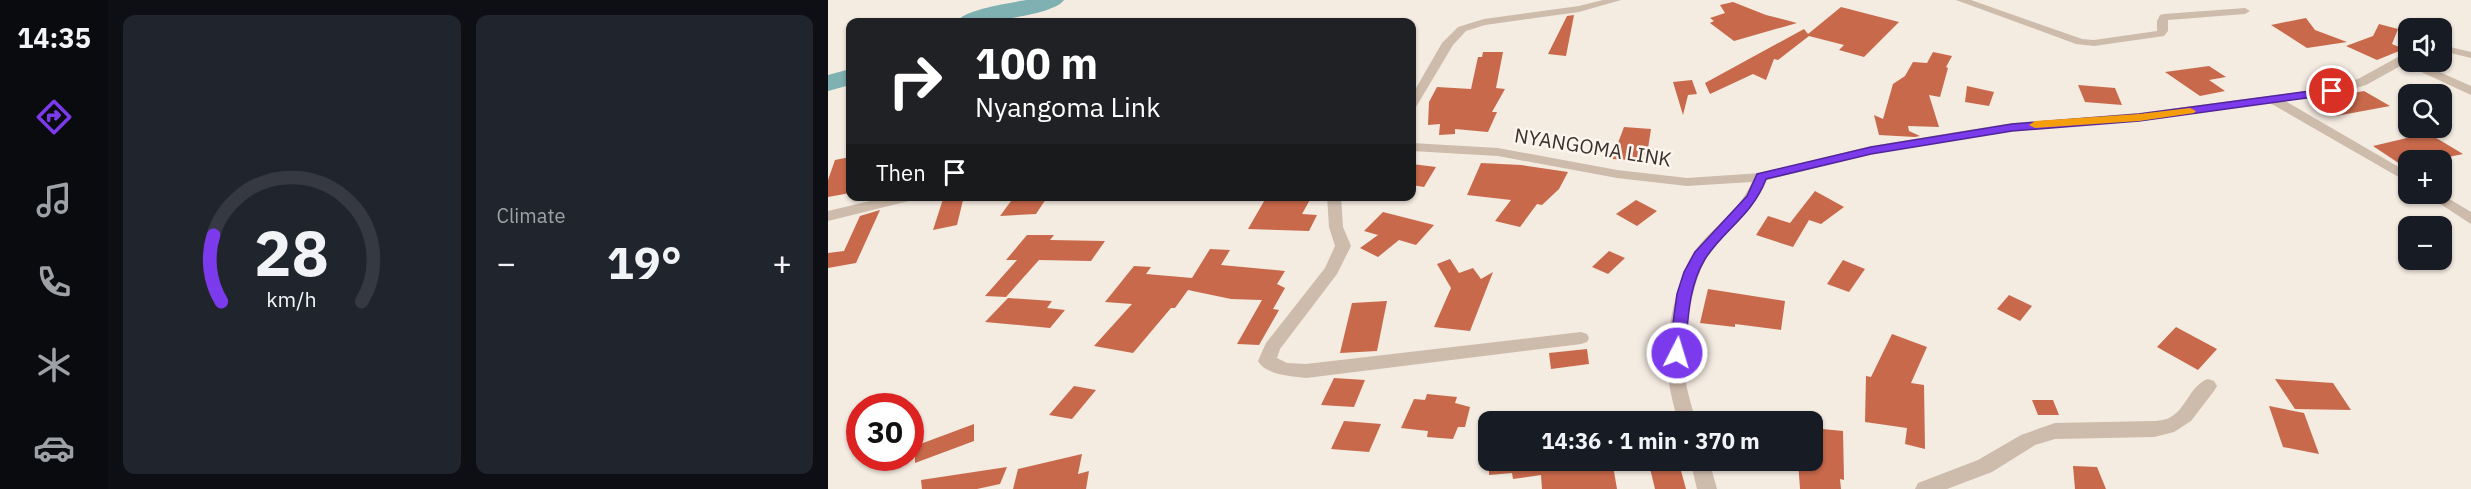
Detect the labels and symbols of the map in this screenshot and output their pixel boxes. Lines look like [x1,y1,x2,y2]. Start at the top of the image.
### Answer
pin [2306,65,2357,116]
street label: NYANGOMA LINK [1513,121,1674,173]
position arrow [1645,321,1709,385]
speed limit sign: 30 [846,393,924,471]

